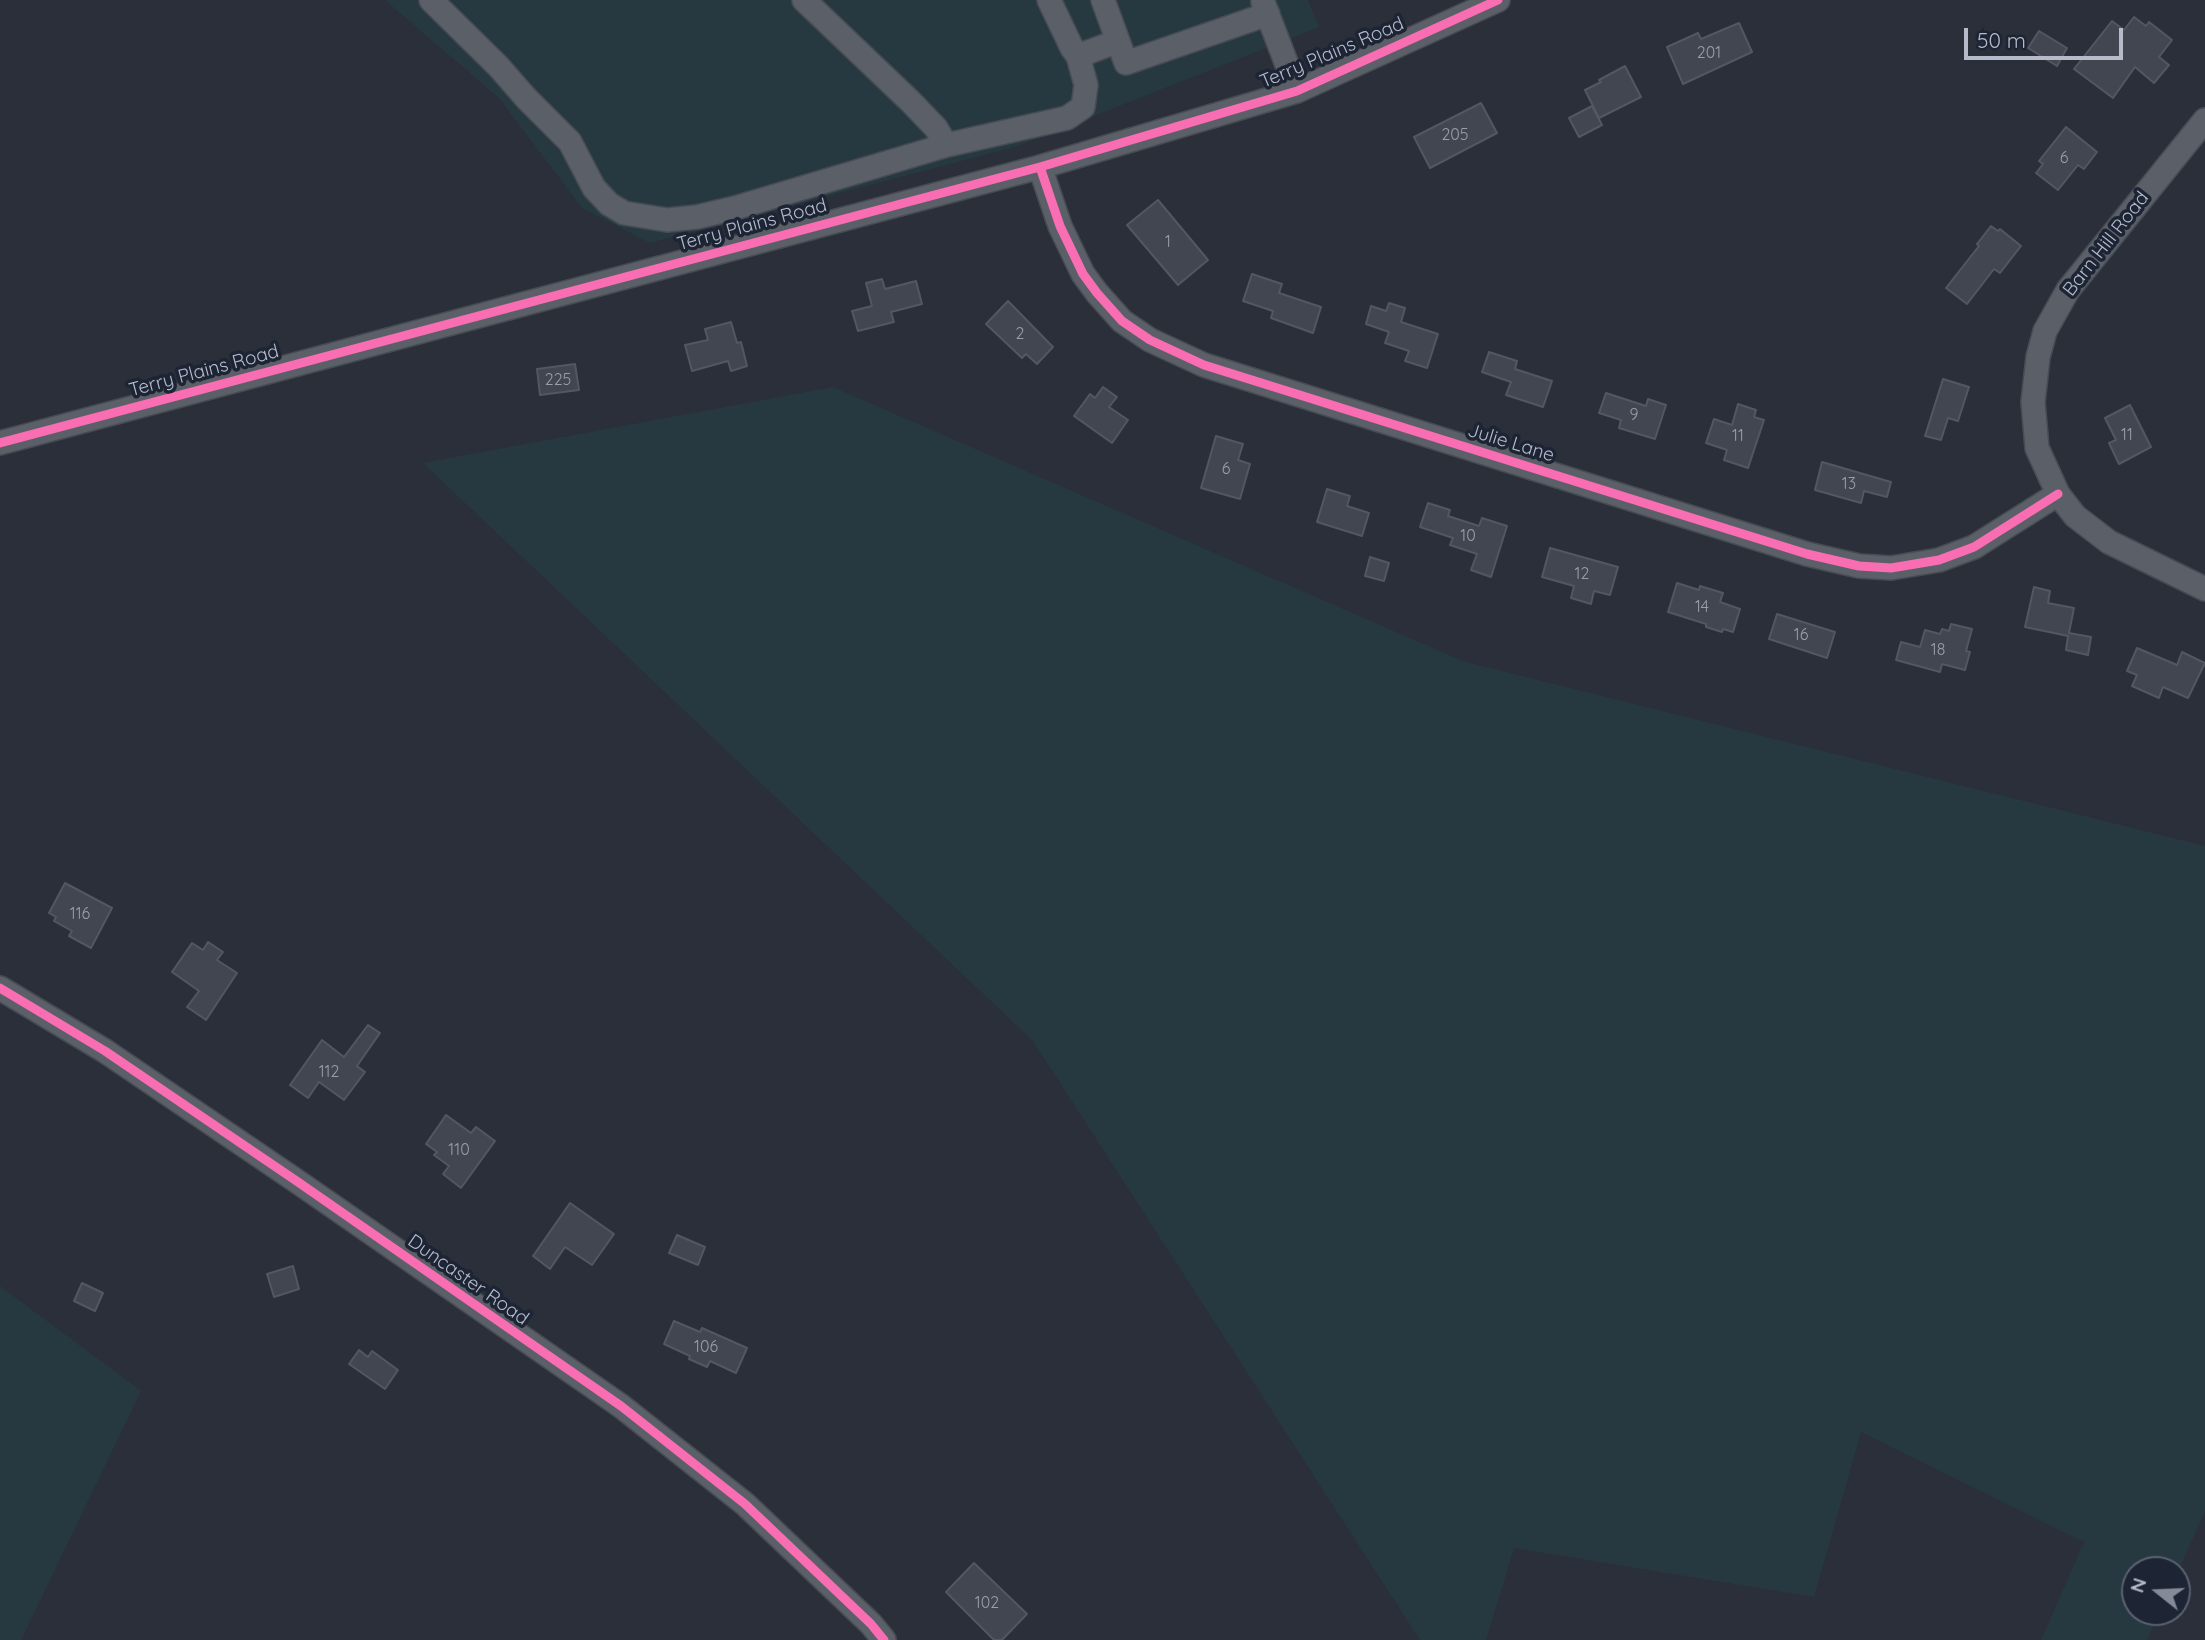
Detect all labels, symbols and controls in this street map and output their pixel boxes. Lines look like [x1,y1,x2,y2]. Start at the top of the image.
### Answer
street label: Terry Plains Road [1257,12,1407,94]
scale bar [1967,14,2126,58]
text: 50 m [1977,27,2026,53]
house number: 201 [1697,43,1721,63]
house number: 205 [1441,125,1469,145]
house number: 6 [2060,148,2068,168]
street label: Barn Hill Road [2058,187,2154,301]
street label: Terry Plains Road [675,194,829,256]
house number: 1 [1165,232,1171,252]
house number: 2 [1016,324,1024,344]
street label: Terry Plains Road [127,340,281,402]
house number: 225 [545,370,571,390]
house number: 9 [1630,405,1638,425]
street label: Julie Lane [1465,419,1557,467]
house number: 11 [2121,425,2133,445]
house number: 11 [1732,426,1744,446]
house number: 6 [1222,459,1230,479]
house number: 13 [1842,474,1856,494]
house number: 10 [1460,526,1476,546]
house number: 12 [1575,564,1589,584]
house number: 14 [1695,597,1709,617]
house number: 16 [1794,625,1808,645]
house number: 18 [1931,640,1945,660]
house number: 116 [70,904,90,924]
house number: 112 [319,1062,339,1082]
house number: 110 [448,1140,470,1160]
street label: Duncaster Road [403,1230,533,1330]
house number: 106 [694,1337,718,1357]
north arrow [2121,1556,2191,1626]
text: N [2124,1575,2152,1595]
house number: 102 [975,1593,999,1613]

